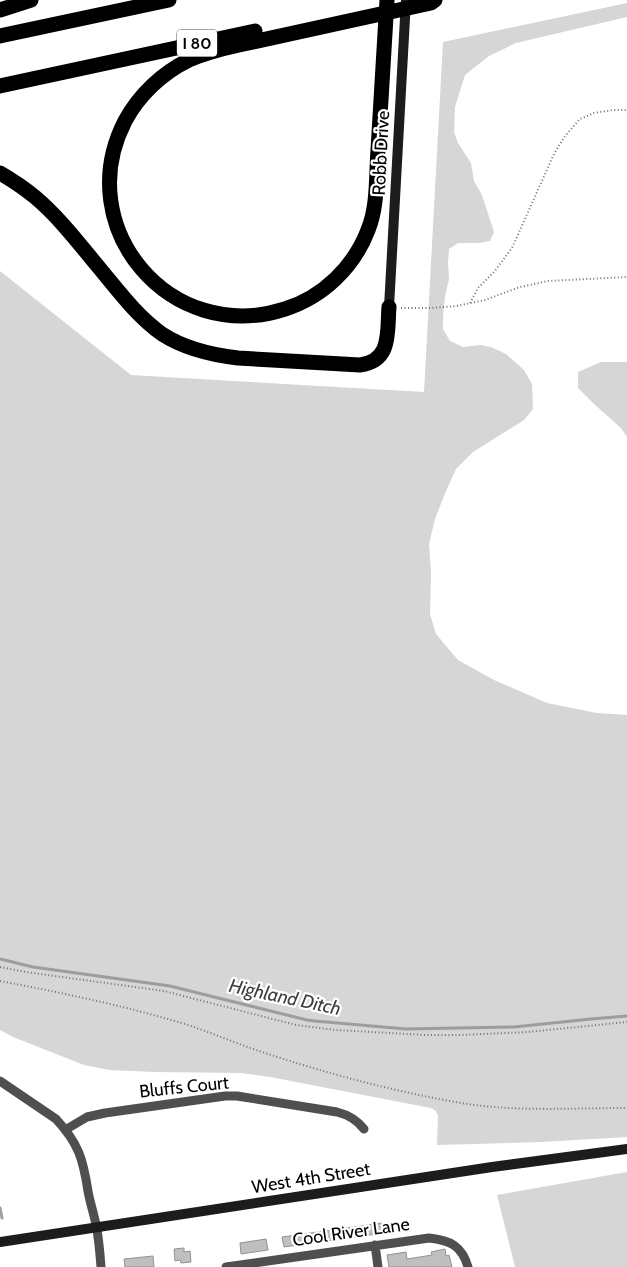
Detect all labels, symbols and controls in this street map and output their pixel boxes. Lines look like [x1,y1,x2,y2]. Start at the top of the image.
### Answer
road number: I 80 [177,29,217,56]
street label: Robb Drive [368,110,394,196]
water label: Highland Ditch [227,974,343,1020]
street label: Bluffs Court [138,1071,230,1103]
street label: West 4th Street [250,1158,372,1198]
street label: Cool River Lane [291,1213,411,1251]

